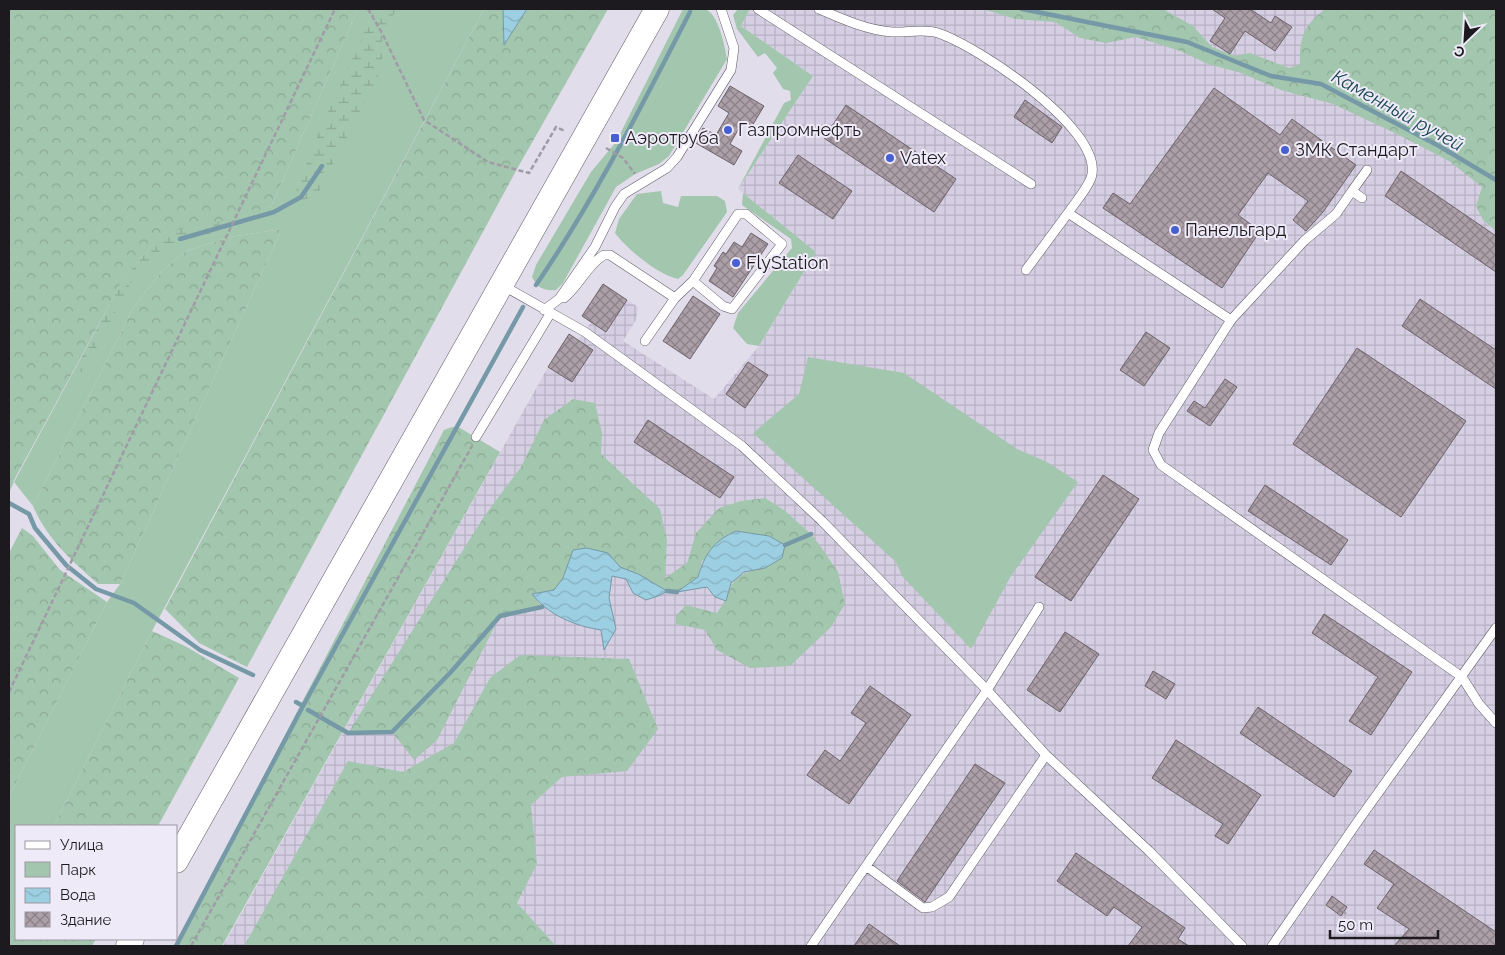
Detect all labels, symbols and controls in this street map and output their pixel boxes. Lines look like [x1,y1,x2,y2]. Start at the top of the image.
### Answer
north arrow [1440,15,1490,65]
text: С [1451,42,1467,61]
water label: Каменный ручей [1328,65,1468,155]
place label: Газпромнефть [738,119,861,140]
marker: Газпромнефть [722,124,734,136]
place label: Аэротруба [625,127,719,148]
marker: Аэротруба [609,132,621,144]
place label: ЗМК Стандарт [1295,139,1418,160]
marker: ЗМК Стандарт [1279,144,1291,156]
place label: Vatex [900,147,946,168]
marker: Vatex [884,152,896,164]
place label: Панельгард [1185,219,1286,240]
marker: Панельгард [1169,224,1181,236]
place label: FlyStation [746,252,829,273]
marker: FlyStation [730,257,742,269]
legend [15,825,178,940]
text: Улица [60,836,104,854]
text: Парк [60,861,96,879]
text: Вода [60,886,96,904]
scale bar [1330,908,1438,940]
text: Здание [60,911,112,929]
text: 50 m [1338,916,1373,934]

